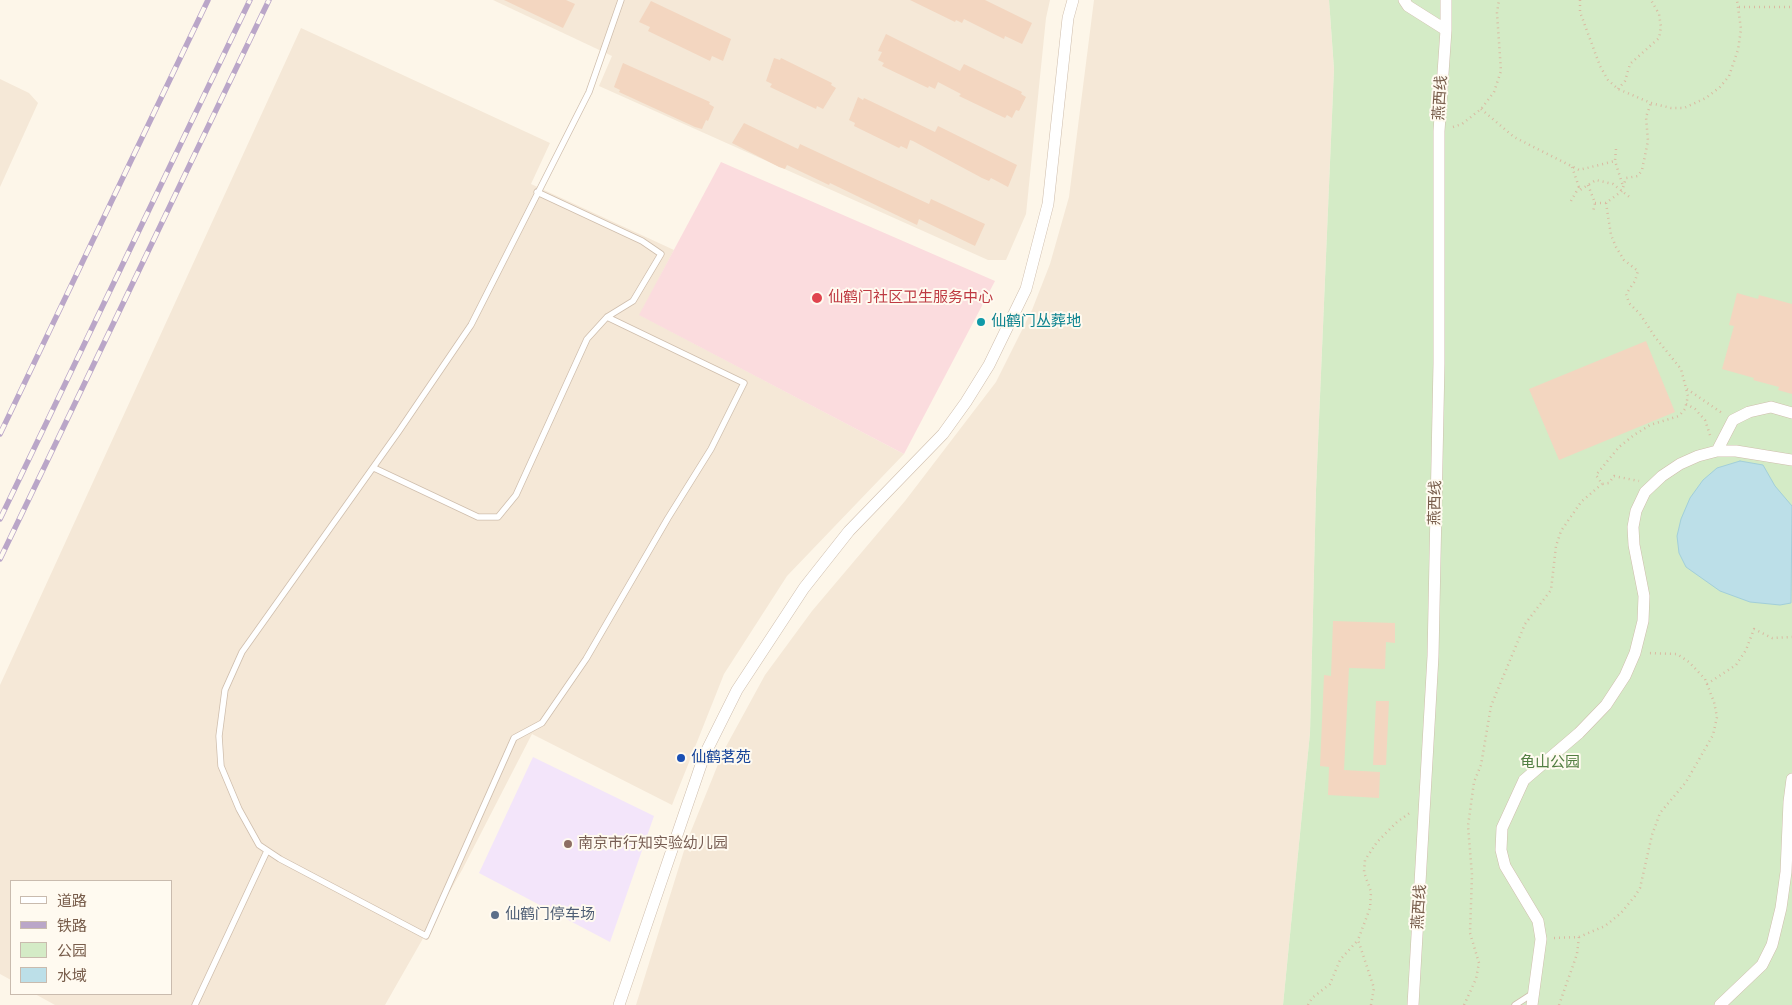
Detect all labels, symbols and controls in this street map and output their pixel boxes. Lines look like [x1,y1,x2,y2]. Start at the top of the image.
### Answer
street label: 燕西线 [1430,75,1452,121]
place label: 仙鹤门社区卫生服务中心 [828,289,993,307]
marker: 仙鹤门社区卫生服务中心 [810,291,824,305]
place label: 仙鹤门丛葬地 [991,313,1081,331]
marker: 仙鹤门丛葬地 [975,316,987,328]
street label: 燕西线 [1427,480,1445,526]
place label: 仙鹤茗苑 [691,749,751,767]
marker: 仙鹤茗苑 [675,752,687,764]
park label: 龟山公园 [1520,754,1580,772]
place label: 南京市行知实验幼儿园 [578,835,728,853]
marker: 南京市行知实验幼儿园 [562,838,574,850]
legend [10,880,172,995]
street label: 燕西线 [1409,884,1431,930]
text: 道路 [57,892,87,910]
place label: 仙鹤门停车场 [505,906,595,924]
marker: 仙鹤门停车场 [489,909,501,921]
text: 铁路 [57,917,87,935]
text: 公园 [57,942,87,960]
text: 水域 [57,967,87,985]

